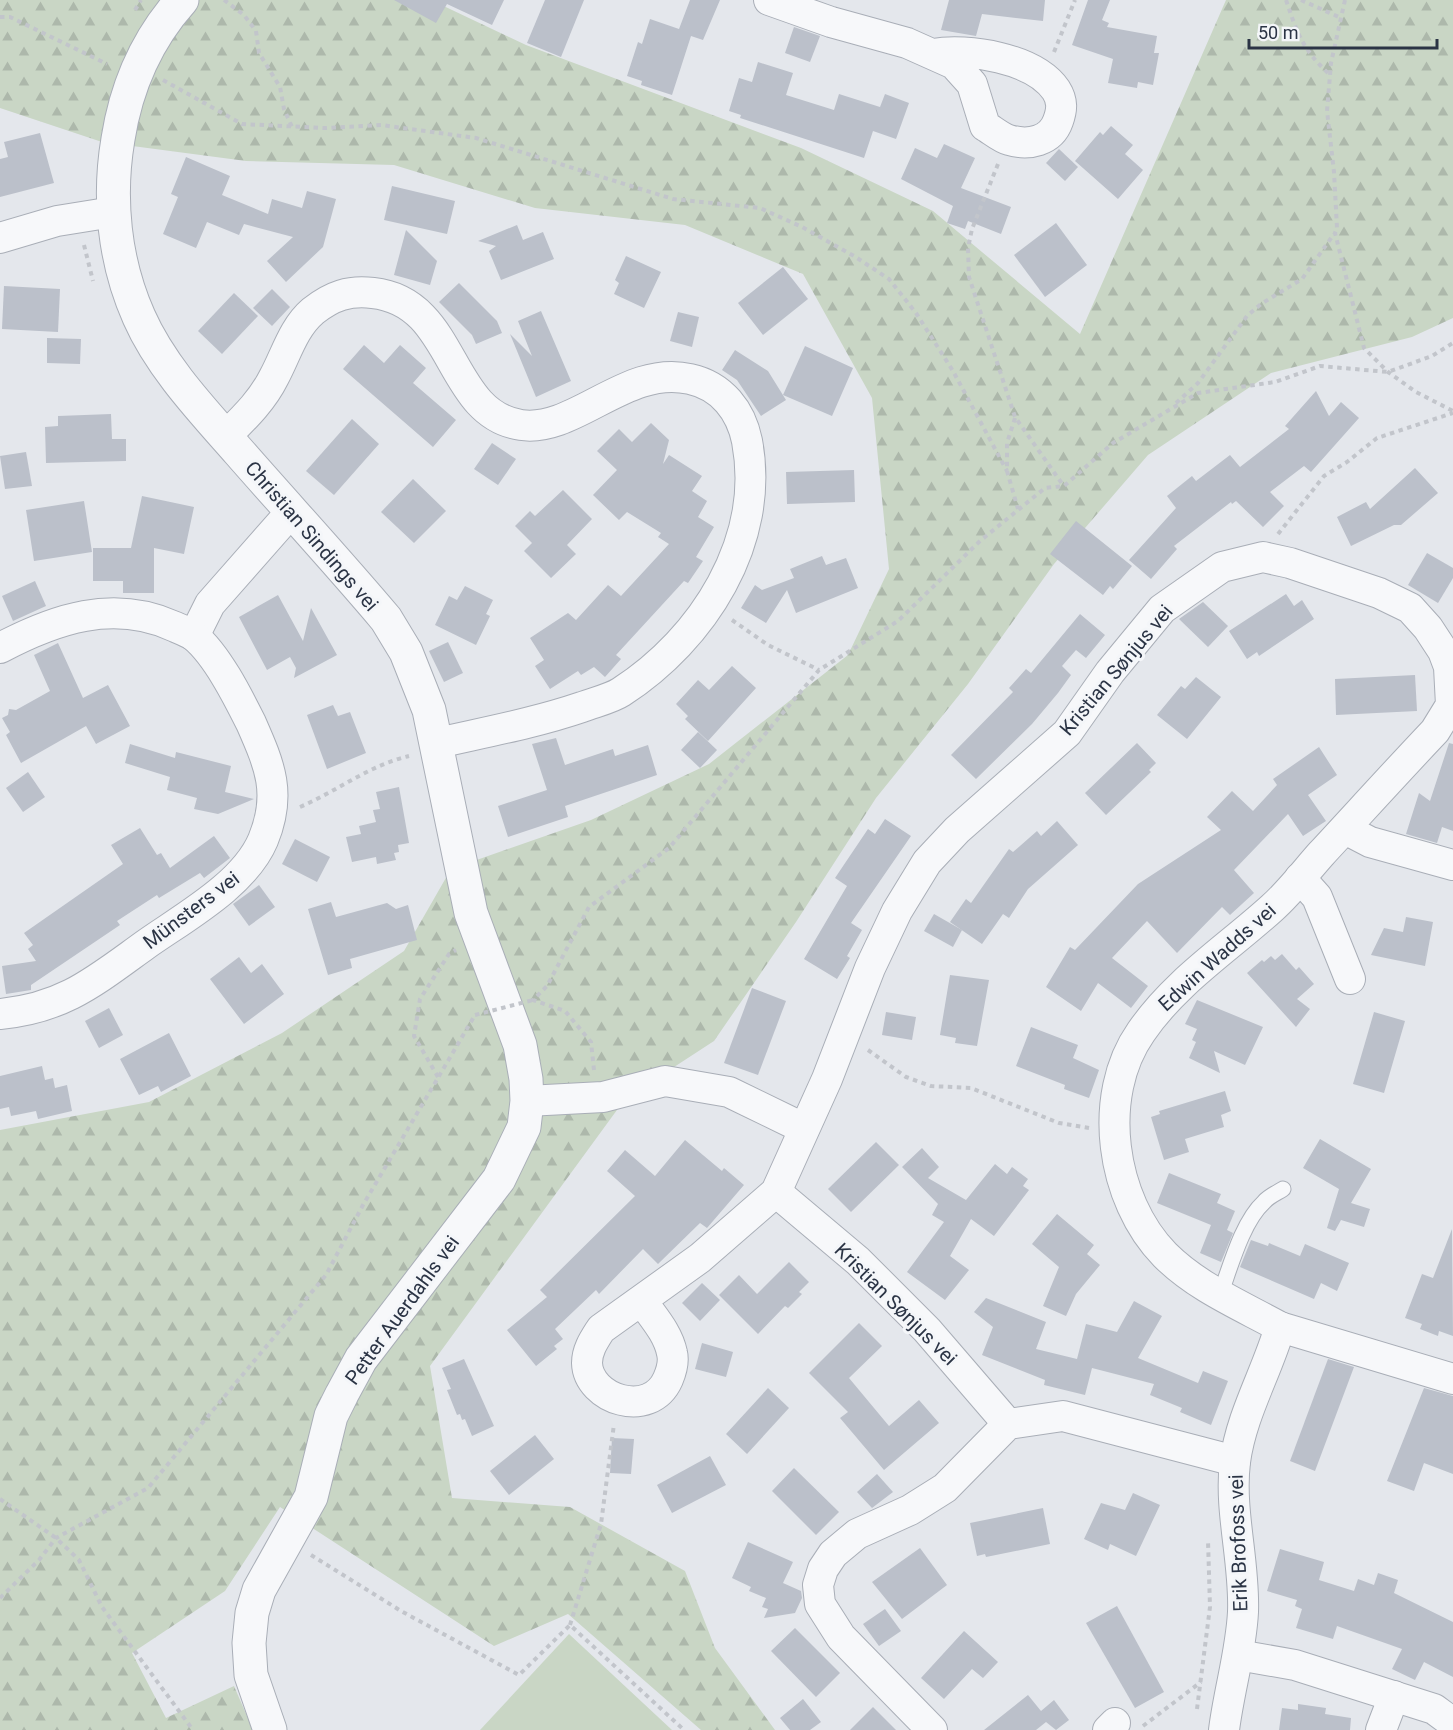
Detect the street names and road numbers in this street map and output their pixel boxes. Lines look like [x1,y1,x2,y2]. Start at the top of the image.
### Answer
street label: Christian Sindings vei [240,456,384,616]
street label: Kristian Sønjus vei [1054,600,1178,740]
street label: Münsters vei [138,866,244,954]
street label: Edwin Wadds vei [1153,898,1281,1016]
street label: Petter Auerdahls vei [340,1231,464,1389]
street label: Kristian Sønjus vei [830,1238,962,1370]
street label: Erik Brofoss vei [1224,1474,1252,1612]

